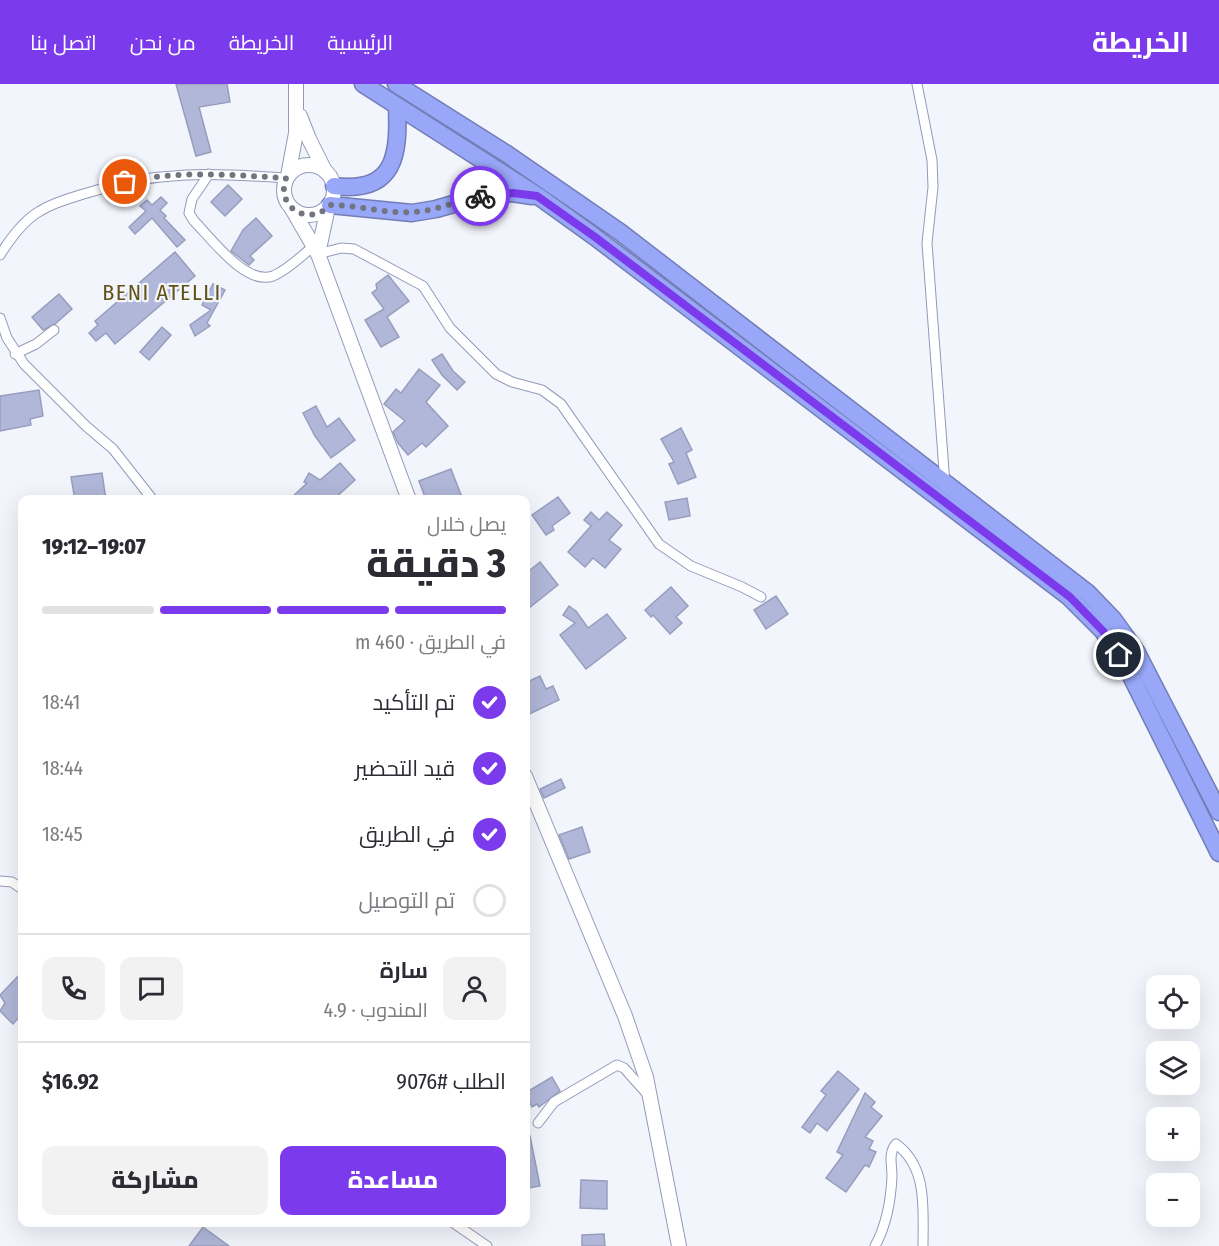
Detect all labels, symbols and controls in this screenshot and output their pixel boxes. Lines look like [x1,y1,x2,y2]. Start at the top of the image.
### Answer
text: الخريطة [1092,26,1189,59]
text: اتصل بنا [30,30,97,56]
text: من نحن [130,30,196,56]
text: الخريطة [229,30,294,56]
text: الرئيسية [327,30,393,56]
pin [99,156,150,207]
icon: bag [108,165,141,198]
courier [450,166,510,226]
icon: bike [464,180,497,213]
district label: BENI ATELLI [102,279,222,306]
text: يصل خلال [427,512,506,536]
text: 19:07–19:12 [42,533,145,560]
text: 3 دقيقة [366,541,506,587]
pin [1093,629,1144,680]
text: في الطريق · 460 m [355,630,506,654]
icon: home [1102,638,1135,671]
icon: check [473,686,506,719]
text: تم التأكيد [373,689,455,716]
text: 18:41 [42,690,80,714]
icon: check [473,752,506,785]
text: قيد التحضير [355,755,455,782]
text: 18:44 [42,756,83,780]
icon: check [473,818,506,851]
text: في الطريق [359,821,455,848]
text: 18:45 [42,822,83,846]
text: تم التوصيل [358,887,455,914]
button: phone [42,957,105,1020]
button: chat [120,957,183,1020]
text: سارة [380,957,428,984]
button: person [443,957,506,1020]
map controls [1146,975,1200,1227]
button: locate [1146,975,1200,1029]
text: المندوب · 4.9 [324,998,428,1022]
button: layers [1146,1041,1200,1095]
text: $16.92 [42,1068,99,1095]
text: الطلب #9076 [396,1068,506,1095]
button: + [1146,1107,1200,1161]
button: مشاركة [42,1146,268,1215]
button: مساعدة [280,1146,506,1215]
button: − [1146,1173,1200,1227]

